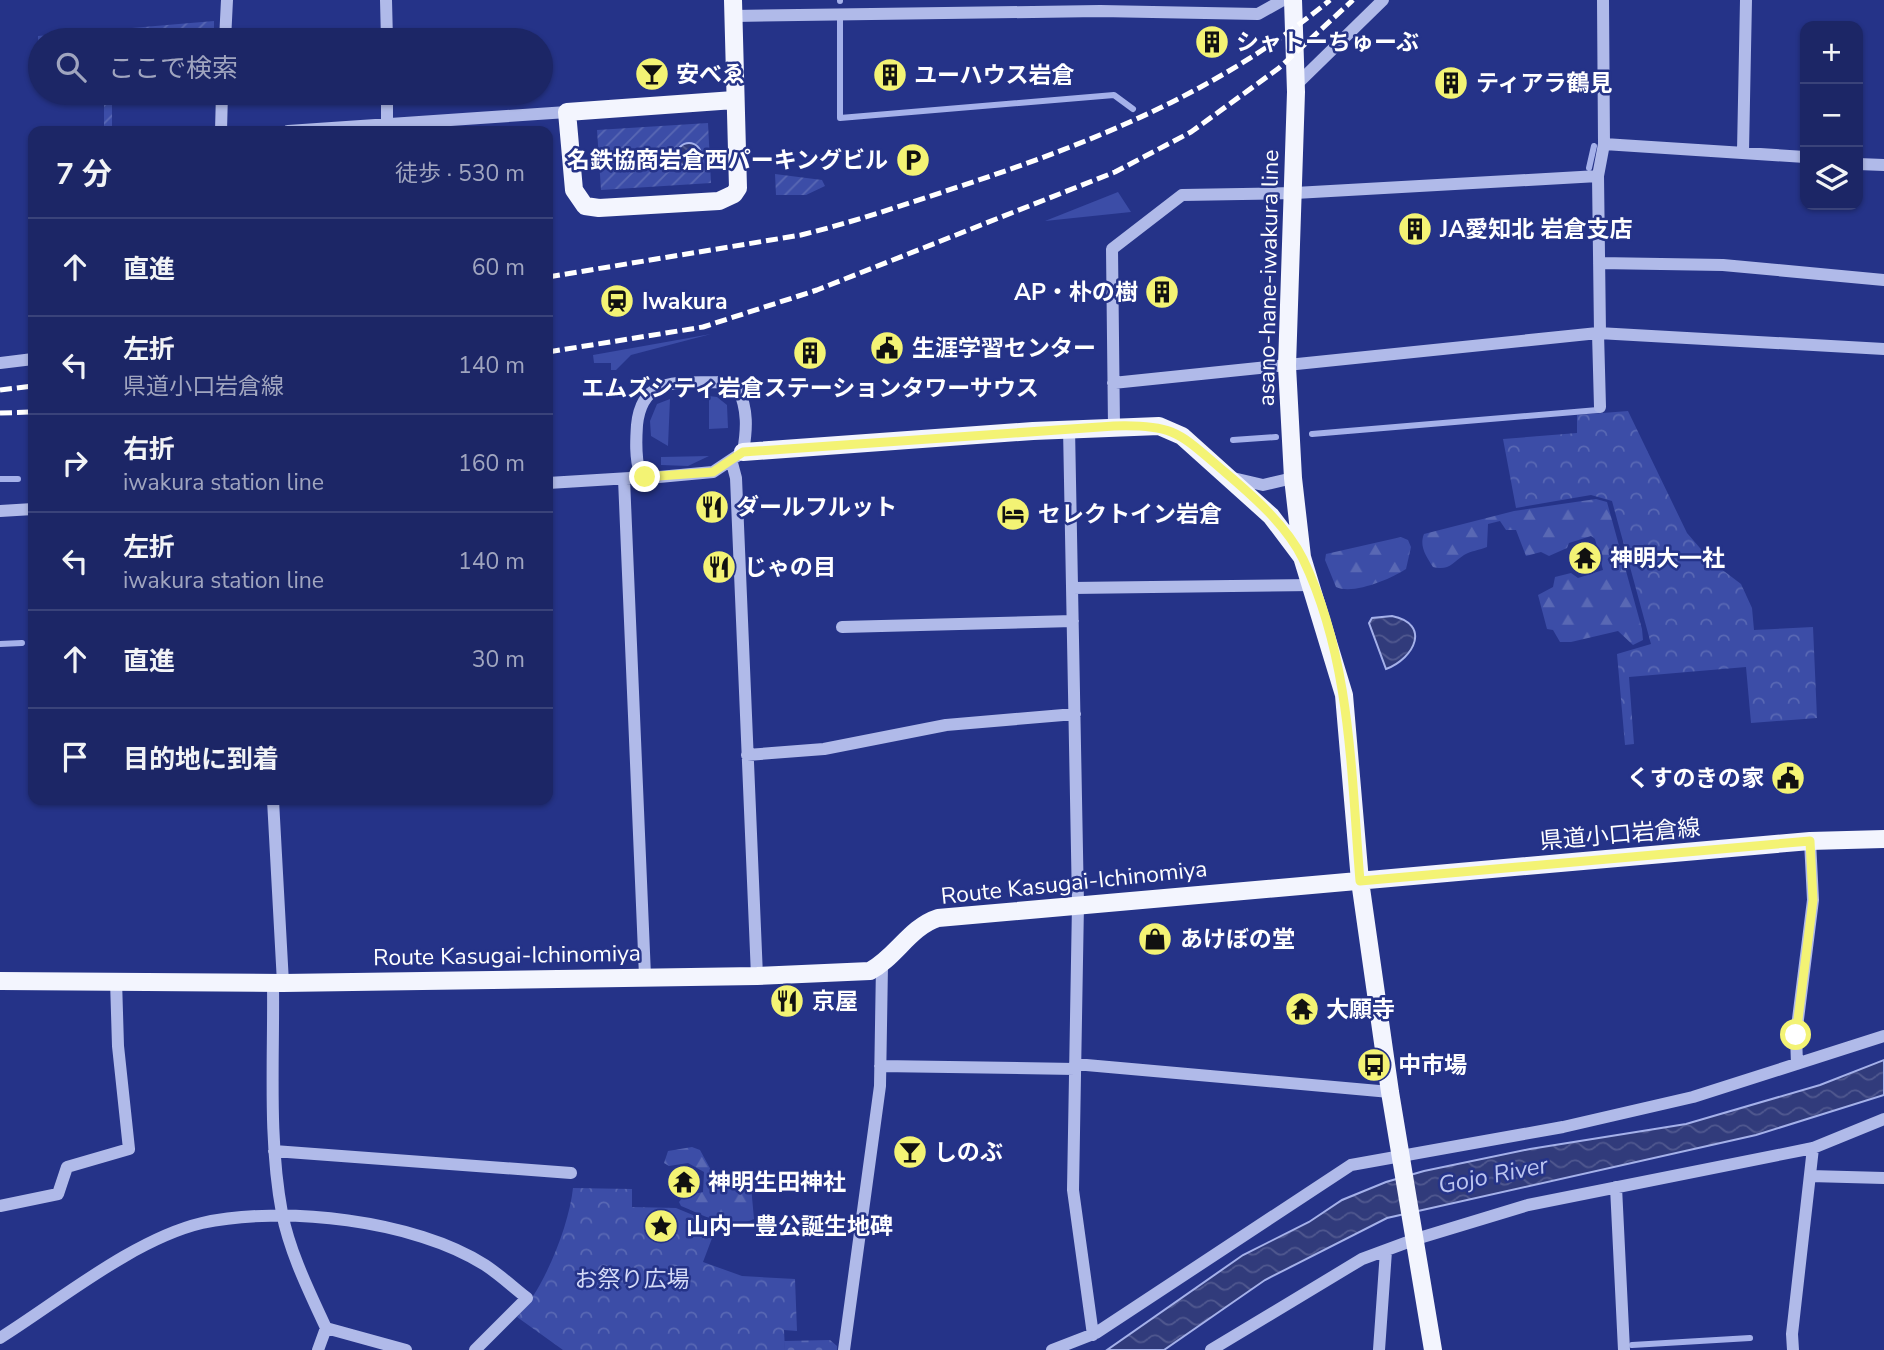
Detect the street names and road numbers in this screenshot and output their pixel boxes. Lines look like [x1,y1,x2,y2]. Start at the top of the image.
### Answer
street label: asano-hane-iwakura line [1251,149,1286,407]
street label: 県道小口岩倉線 [1538,812,1702,857]
street label: Route Kasugai-Ichinomiya [939,853,1209,912]
street label: Route Kasugai-Ichinomiya [373,938,641,973]

